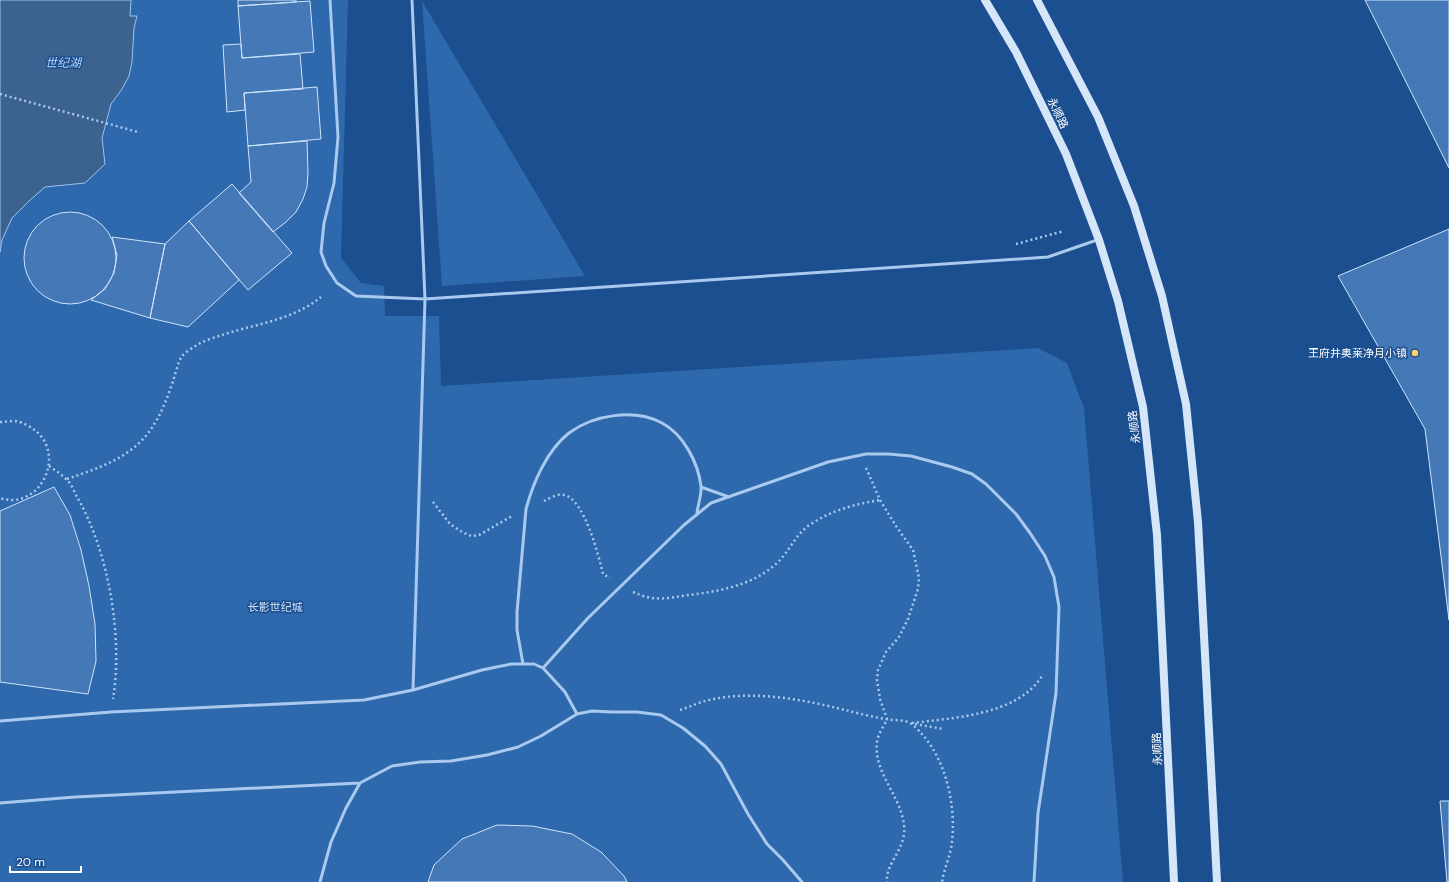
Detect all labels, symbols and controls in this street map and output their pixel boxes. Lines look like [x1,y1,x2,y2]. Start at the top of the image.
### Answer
water label: 世纪湖 [45,55,83,71]
street label: 永顺路 [1044,95,1072,131]
place label: 王府井奥莱净月小镇 [1308,346,1407,360]
marker: 王府井奥莱净月小镇 [1410,348,1420,358]
street label: 永顺路 [1125,410,1143,444]
park label: 长影世纪城 [248,600,303,614]
street label: 永顺路 [1149,732,1165,766]
scale bar [10,848,81,874]
text: 20 m [16,854,45,870]

